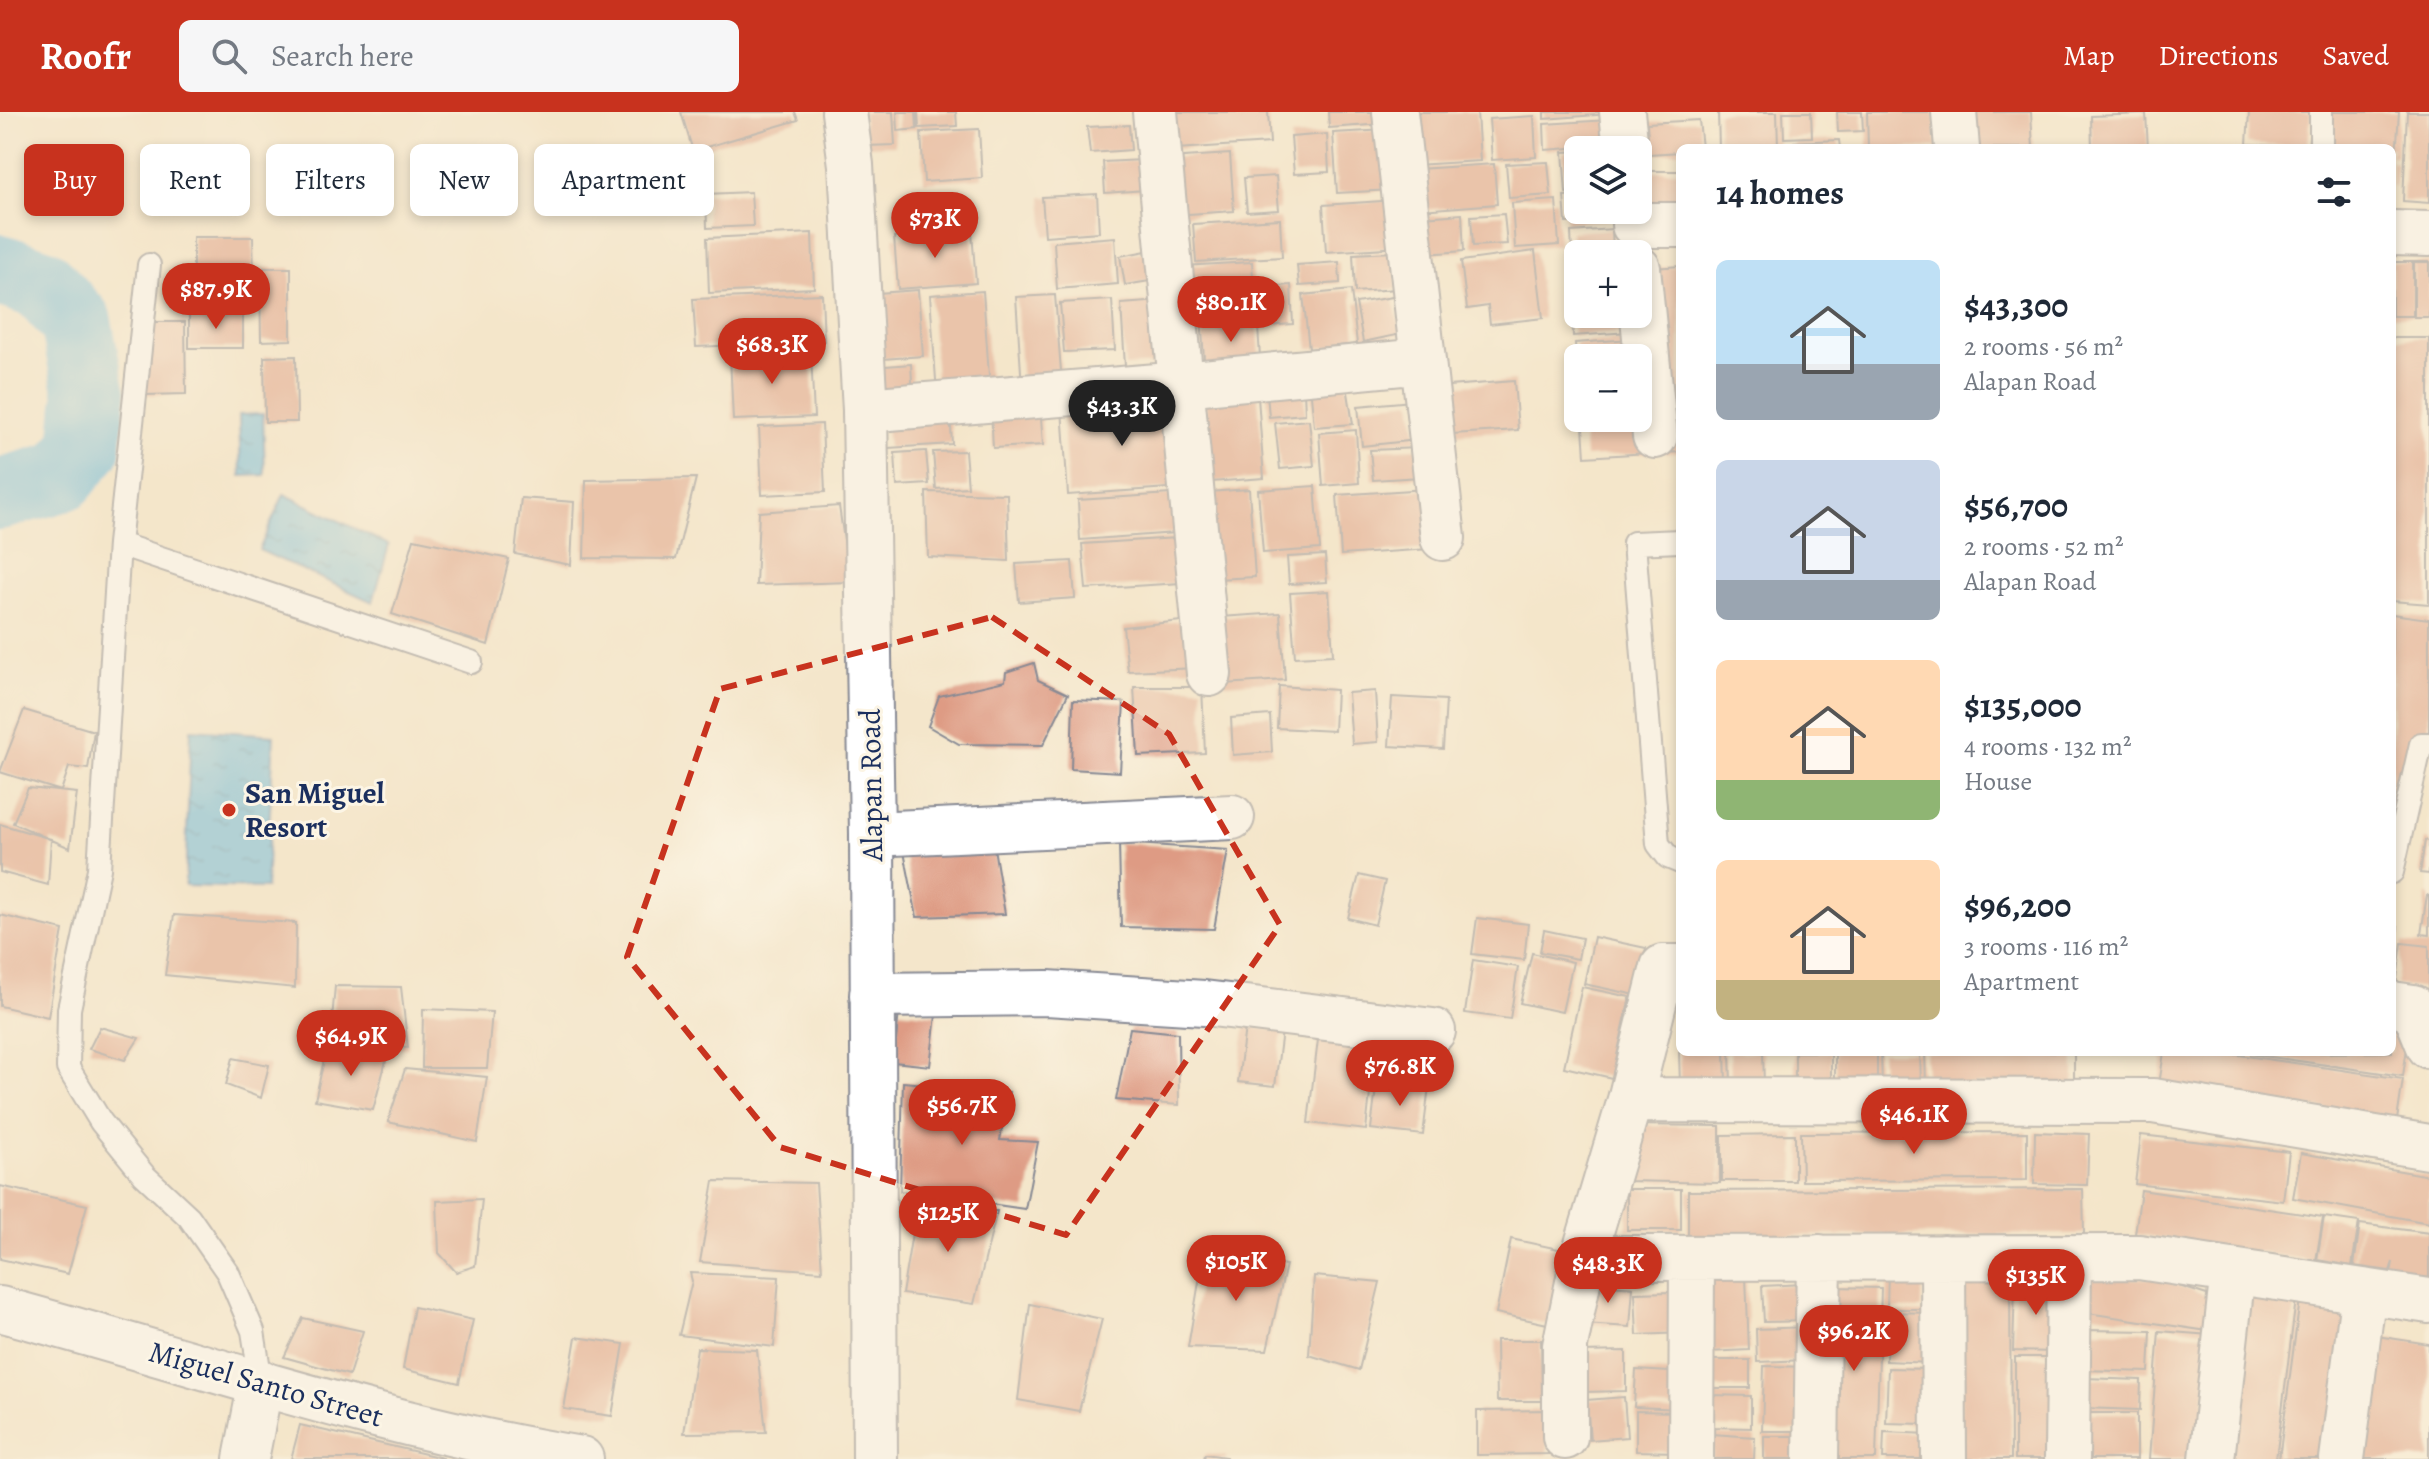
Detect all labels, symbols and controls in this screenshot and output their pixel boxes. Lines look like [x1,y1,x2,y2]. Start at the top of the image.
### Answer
search box [179,20,739,92]
text: Roofr [40,30,131,82]
icon: search [207,34,251,78]
text: Search here [271,36,414,76]
text: Map [2063,37,2114,75]
text: Directions [2158,37,2279,75]
text: Saved [2323,37,2389,75]
map controls [1564,136,1652,432]
button: layers [1564,136,1652,224]
chip: Buy [24,144,124,216]
chip: Rent [140,144,250,216]
chip: Filters [266,144,394,216]
chip: New [410,144,518,216]
chip: Apartment [534,144,714,216]
text: 14 homes [1716,169,1844,216]
icon: filters [2312,170,2356,214]
pin: $73K [888,192,982,260]
text: $73K [909,200,961,235]
button: + [1564,240,1652,328]
pin: $87.9K [151,263,281,331]
text: $87.9K [180,271,252,306]
pin: $80.1K [1166,276,1296,344]
text: $43,300 [1964,282,2068,329]
text: $80.1K [1195,284,1267,319]
icon: home [1780,292,1876,388]
pin: $68.3K [707,318,837,386]
text: $68.3K [736,326,808,361]
text: 2 rooms · 56 m² [1964,329,2123,364]
button: − [1564,344,1652,432]
text: Alapan Road [1964,364,2097,399]
pin: $43.3K [1057,380,1187,448]
text: $43.3K [1087,388,1157,423]
text: $56,700 [1964,482,2068,529]
icon: home [1780,492,1876,588]
text: 2 rooms · 52 m² [1964,529,2123,564]
text: Alapan Road [1964,564,2097,599]
text: $135,000 [1964,682,2082,729]
icon: home [1780,692,1876,788]
street label: Alapan Road [850,707,892,863]
text: 4 rooms · 132 m² [1964,729,2131,764]
text: House [1964,764,2032,799]
place label: San Miguel Resort [245,773,385,847]
marker: San Miguel Resort [220,801,238,819]
text: $96,200 [1964,882,2071,929]
icon: home [1780,892,1876,988]
text: 3 rooms · 116 m² [1964,929,2128,964]
text: Apartment [1964,964,2079,999]
pin: $64.9K [286,1010,416,1078]
text: $64.9K [315,1018,387,1053]
pin: $76.8K [1335,1040,1465,1108]
text: $76.8K [1364,1048,1436,1083]
pin: $56.7K [897,1079,1027,1147]
text: $56.7K [927,1087,997,1122]
pin: $46.1K [1849,1088,1979,1156]
text: $46.1K [1879,1096,1949,1131]
pin: $125K [892,1186,1004,1254]
text: $125K [917,1194,979,1229]
pin: $105K [1180,1235,1292,1303]
pin: $48.3K [1543,1237,1673,1305]
text: $105K [1205,1243,1267,1278]
text: $48.3K [1572,1245,1644,1280]
pin: $135K [1980,1249,2092,1317]
text: $135K [2006,1257,2066,1292]
pin: $96.2K [1789,1305,1919,1373]
text: $96.2K [1817,1313,1891,1348]
street label: Miguel Santo Street [144,1331,388,1437]

